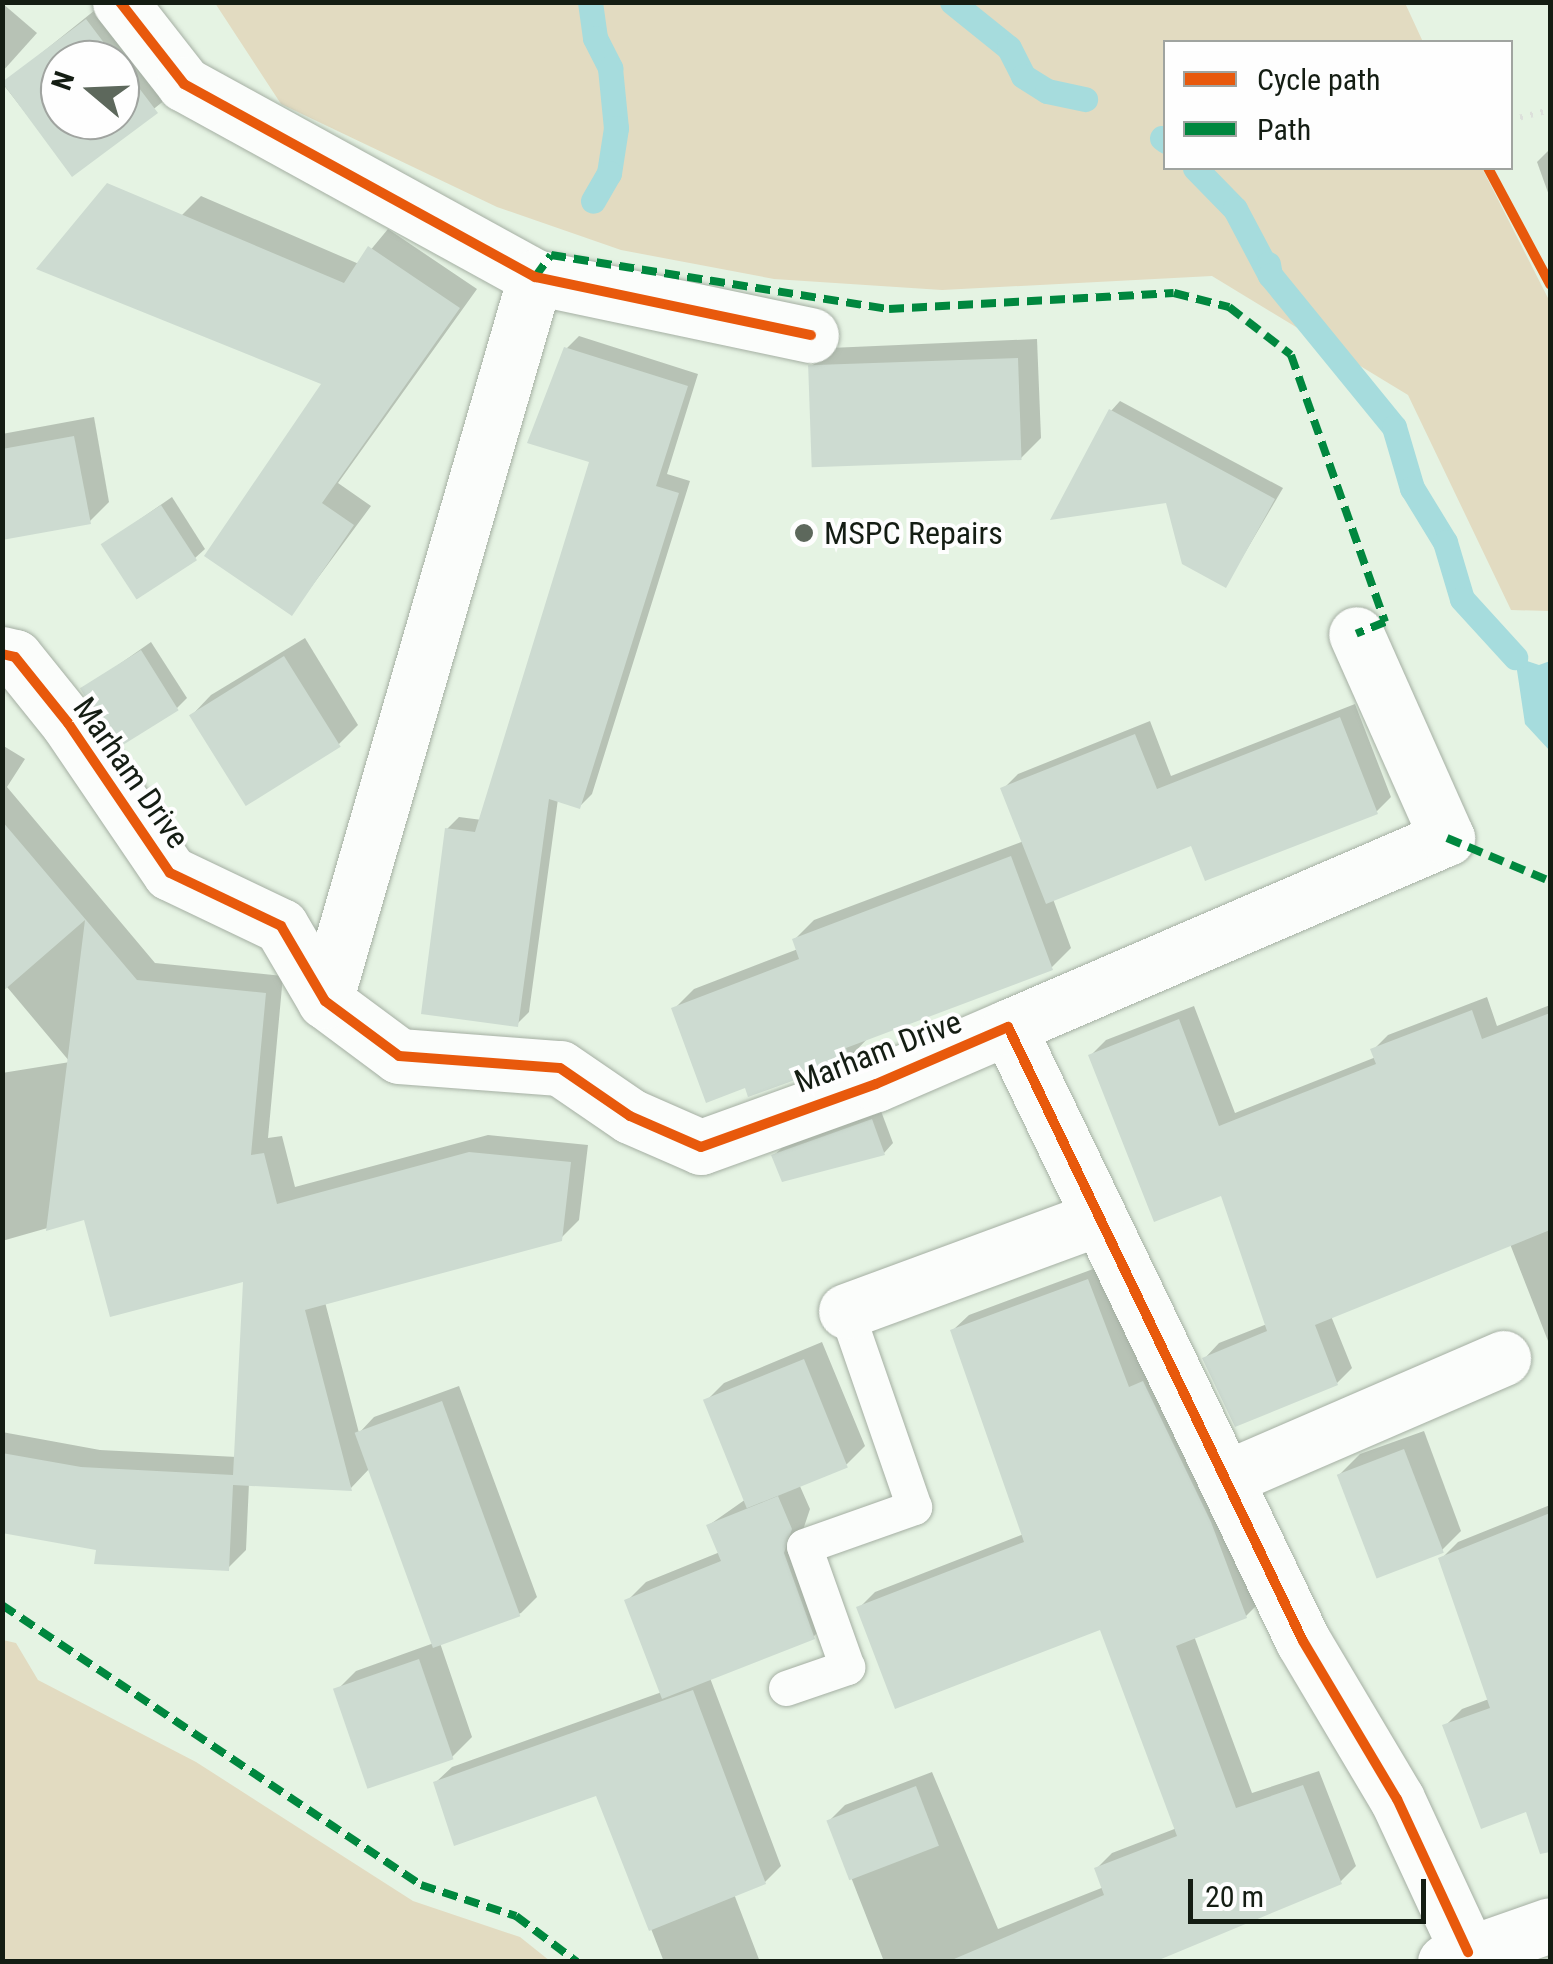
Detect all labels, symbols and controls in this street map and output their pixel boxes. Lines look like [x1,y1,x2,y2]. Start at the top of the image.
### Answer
north arrow [40,40,140,140]
legend [1163,40,1513,170]
text: Cycle path [1257,62,1381,97]
text: N [45,67,81,94]
text: Path [1257,112,1311,147]
place label: MSPC Repairs [824,514,1003,552]
marker: MSPC Repairs [793,522,815,544]
street label: Marham Drive [65,690,197,856]
street label: Marham Drive [789,1003,967,1101]
scale bar [1193,1859,1430,1921]
text: 20 m [1205,1879,1264,1914]

